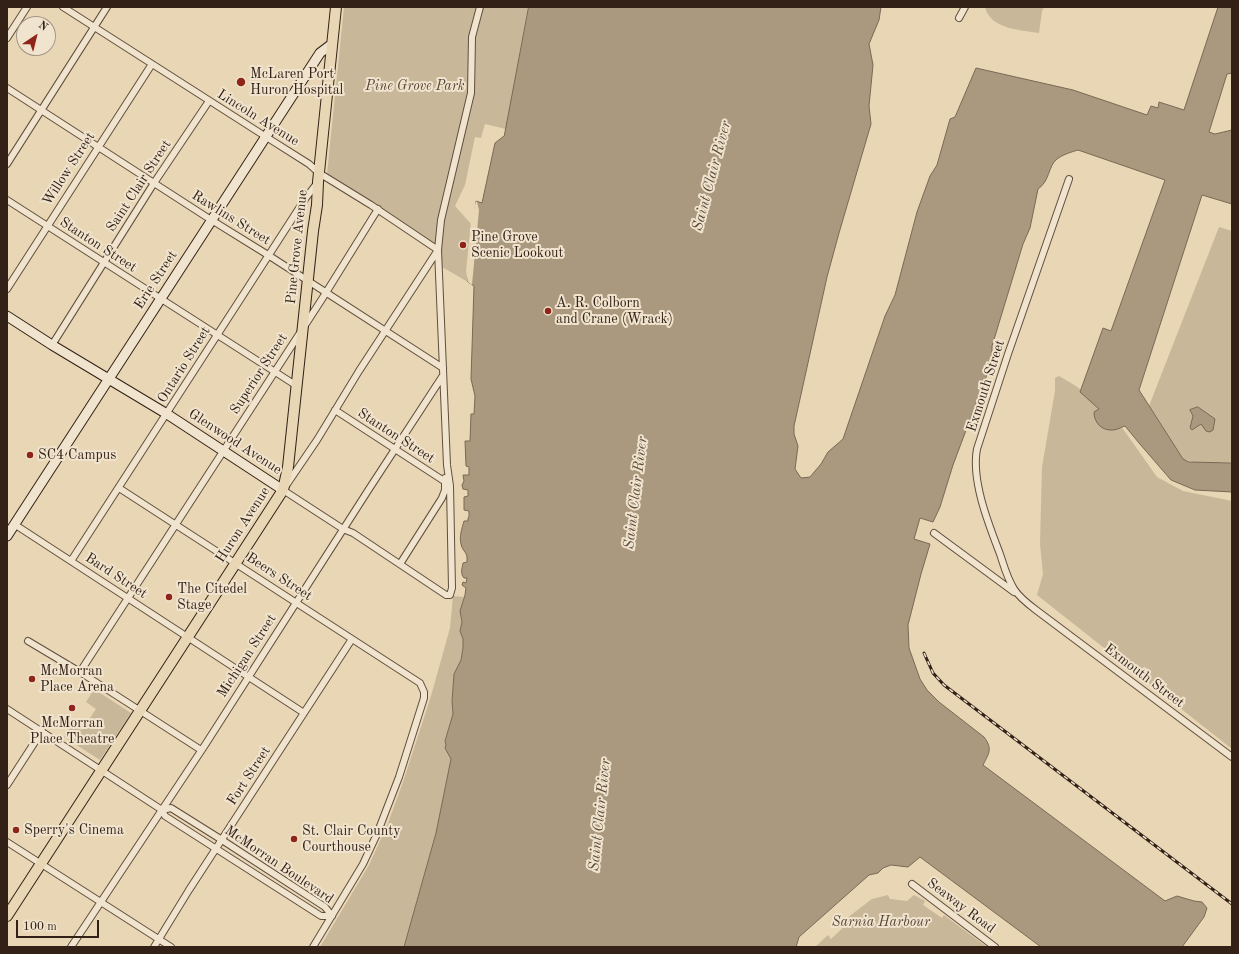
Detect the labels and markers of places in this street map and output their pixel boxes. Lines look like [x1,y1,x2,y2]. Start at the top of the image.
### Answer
place label: McLaren Port Huron Hospital [250,66,343,98]
marker: McLaren Port Huron Hospital [235,76,247,88]
place label: Pine Grove Scenic Lookout [471,229,563,262]
marker: Pine Grove Scenic Lookout [458,240,468,250]
place label: A. R. Colborn and Crane (Wrack) [556,295,673,328]
marker: A. R. Colborn and Crane (Wrack) [543,306,553,316]
place label: SC4 Campus [38,447,116,463]
marker: SC4 Campus [25,450,35,460]
place label: The Citedel Stage [177,581,247,614]
marker: The Citedel Stage [164,592,174,602]
place label: McMorran Place Arena [40,663,114,696]
marker: McMorran Place Arena [27,674,37,684]
marker: McMorran Place Theatre [67,703,77,713]
place label: McMorran Place Theatre [30,715,114,748]
place label: Sperry's Cinema [24,822,124,838]
place label: St. Clair County Courthouse [302,823,401,856]
marker: Sperry's Cinema [11,825,21,835]
marker: St. Clair County Courthouse [289,834,299,844]

